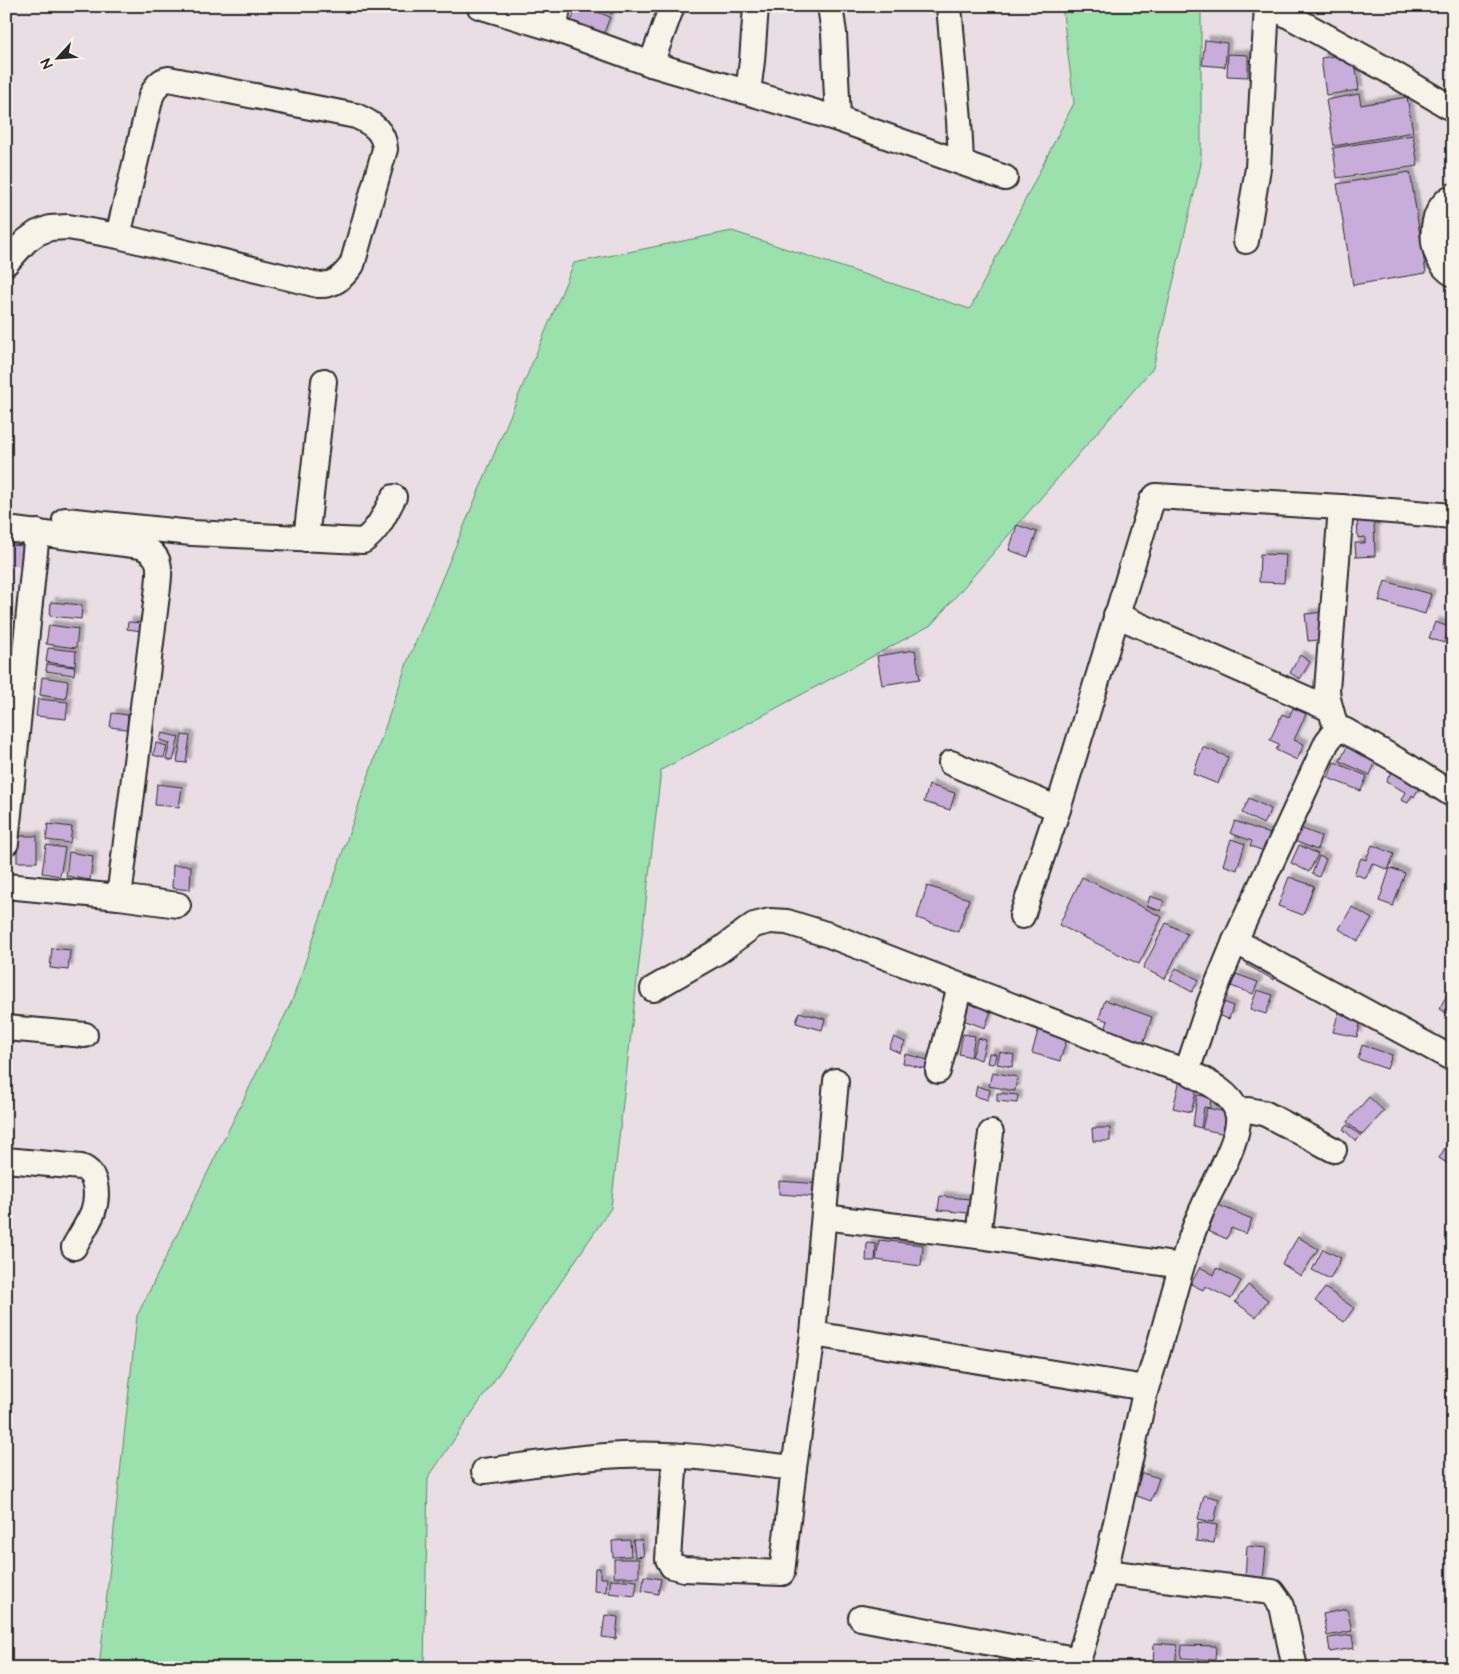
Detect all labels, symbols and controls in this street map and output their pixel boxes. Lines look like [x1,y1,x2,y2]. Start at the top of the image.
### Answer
north arrow [32,32,82,82]
text: N [36,55,58,72]

